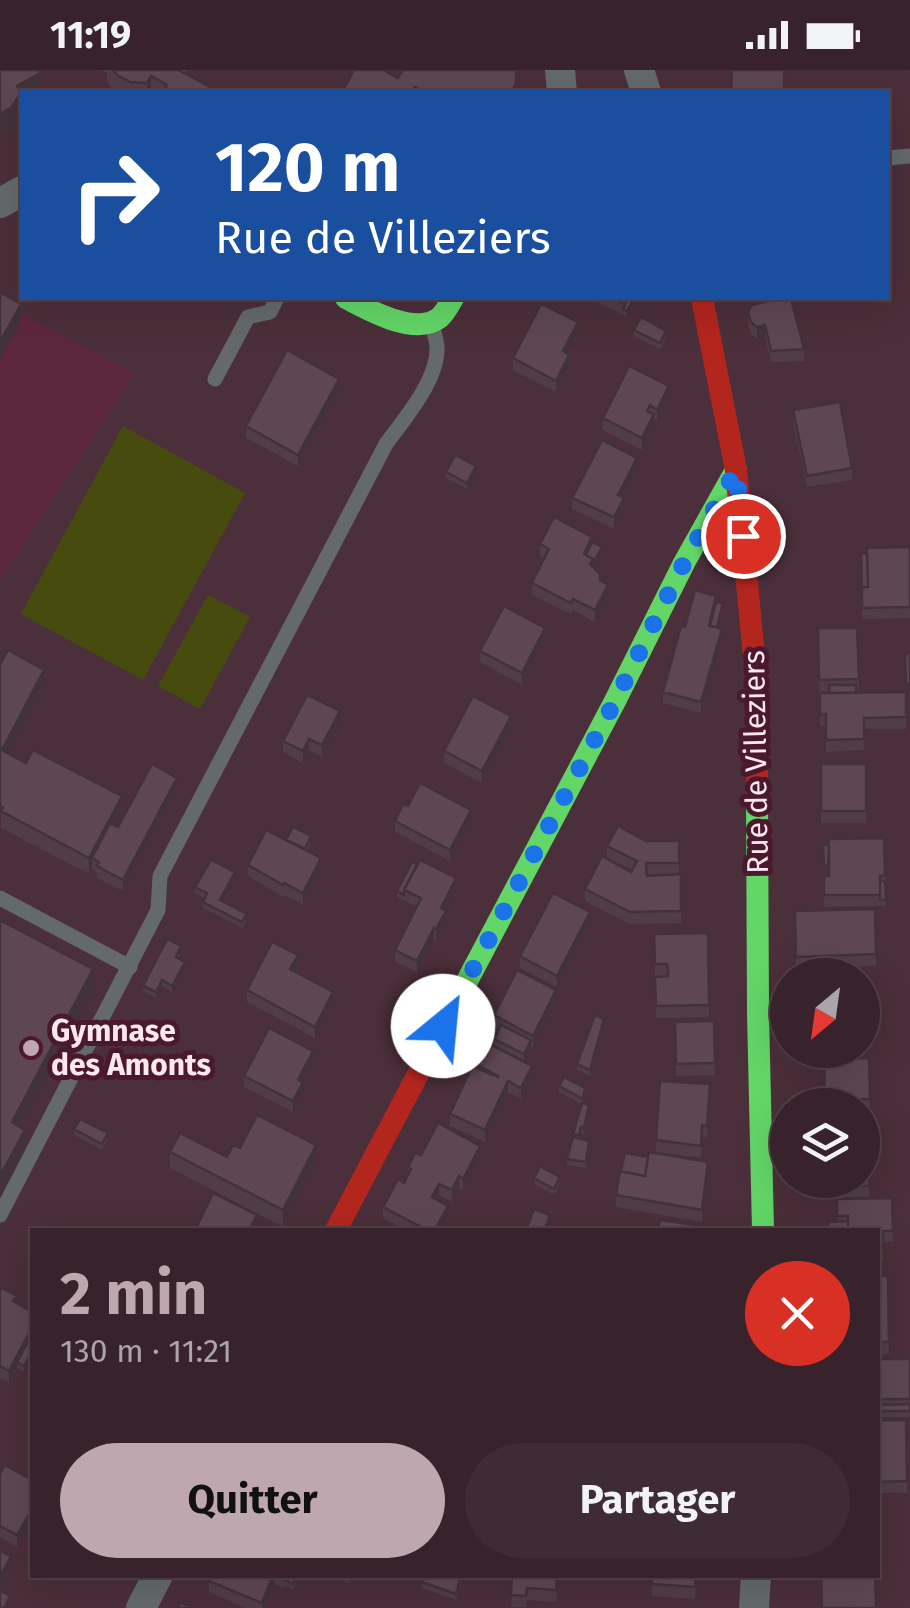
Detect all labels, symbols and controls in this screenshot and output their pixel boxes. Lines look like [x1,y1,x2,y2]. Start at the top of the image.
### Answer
text: 11:19 [50,12,131,58]
text: 120 m [215,126,400,210]
icon: right [50,130,180,260]
text: Rue de Villeziers [215,211,551,265]
pin [701,494,786,579]
icon: arrive [716,509,771,564]
street label: Rue de Villeziers [736,650,776,874]
north arrow [770,958,880,1068]
map controls [770,958,880,1198]
position arrow [391,974,495,1078]
place label: Gymnase des Amonts [51,1013,211,1083]
marker: Gymnase des Amonts [20,1037,42,1059]
button: layers [770,1088,880,1198]
text: 2 min [60,1258,207,1330]
button: close [745,1261,850,1366]
text: 130 m · 11:21 [60,1332,232,1370]
button: Quitter [60,1443,445,1558]
button: Partager [465,1443,850,1558]

